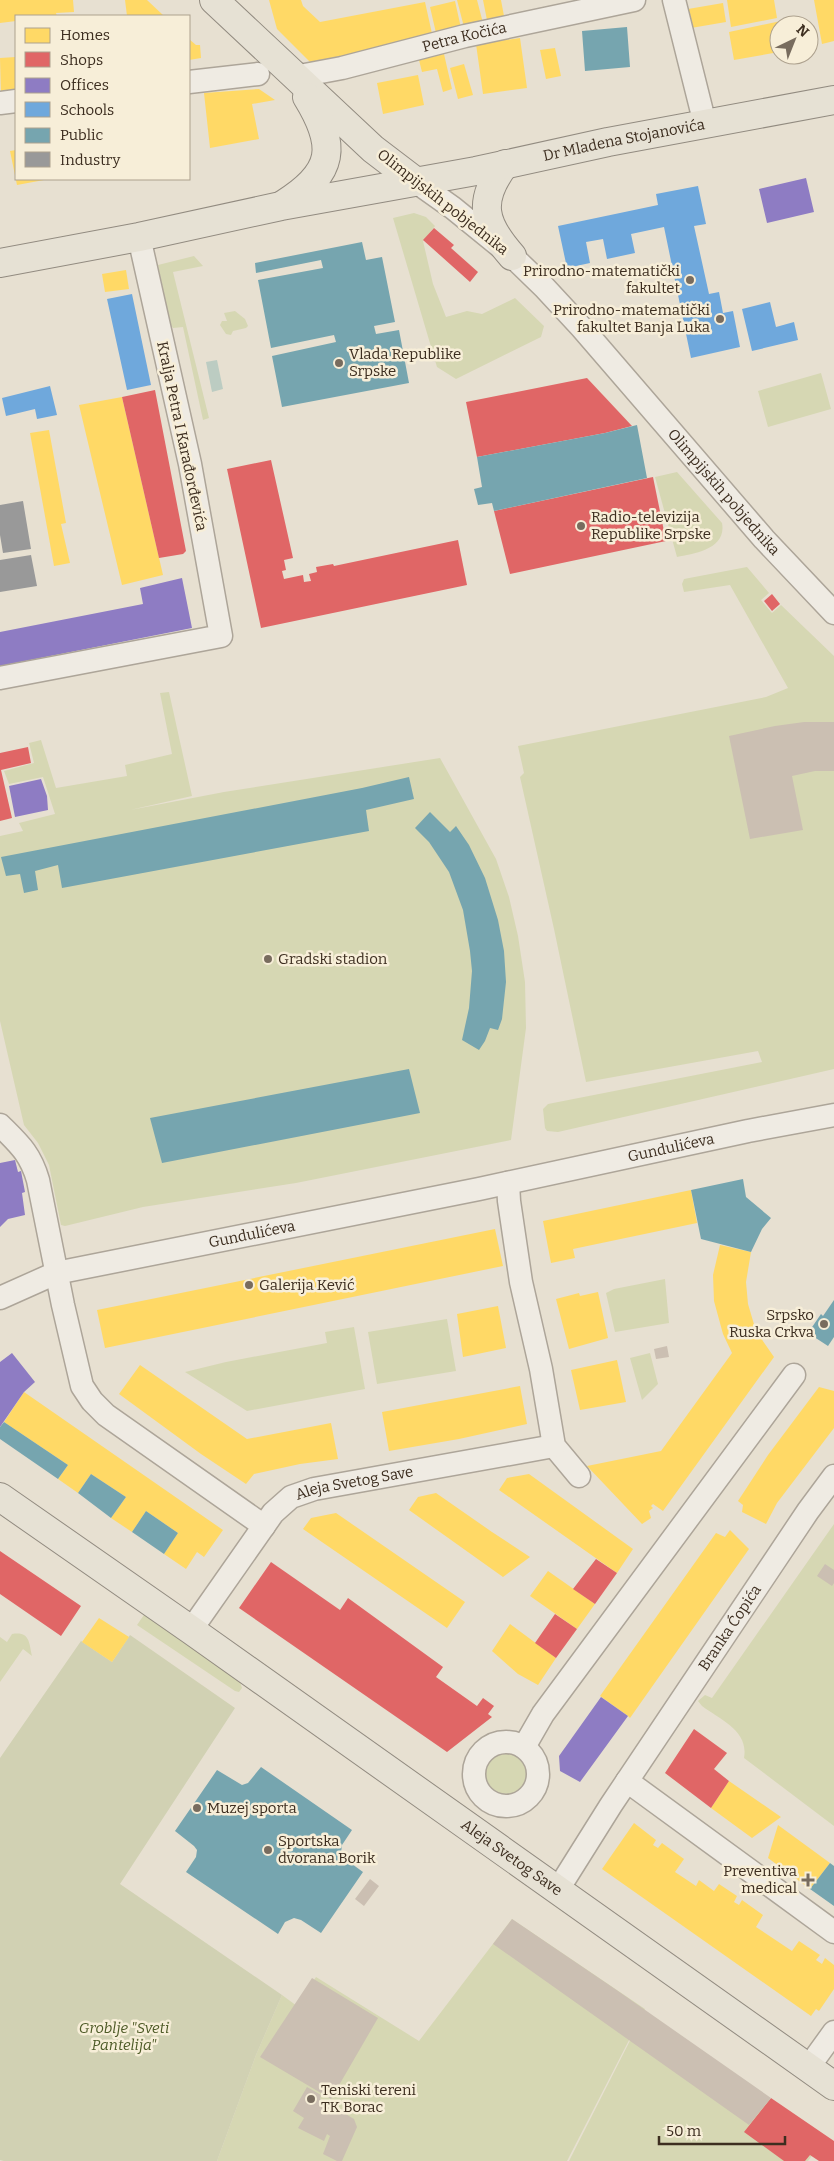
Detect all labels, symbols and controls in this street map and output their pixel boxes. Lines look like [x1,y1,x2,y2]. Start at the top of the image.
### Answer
legend [15,15,190,180]
north arrow [769,15,819,65]
street label: Petra Kočića [420,18,508,56]
text: N [793,21,812,41]
text: Homes [60,26,110,44]
text: Shops [60,51,103,69]
text: Offices [60,76,109,94]
text: Schools [60,101,114,119]
street label: Dr Mladena Stojanovića [541,115,706,165]
text: Public [60,126,104,144]
street label: Olimpijskih pobjednika [374,145,512,259]
text: Industry [60,151,120,169]
place label: Prirodno-matematički fakultet [523,262,681,297]
marker: Prirodno-matematički fakultet [684,274,696,286]
place label: Prirodno-matematički fakultet Banja Luka [553,301,711,336]
marker: Prirodno-matematički fakultet Banja Luka [714,313,726,325]
street label: Kralja Petra I Karađorđevića [153,340,211,532]
place label: Vlada Republike Srpske [349,345,461,380]
marker: Vlada Republike Srpske [333,357,345,369]
street label: Olimpijskih pobjednika [664,425,784,559]
place label: Radio-televizija Republike Srpske [591,508,711,543]
marker: Radio-televizija Republike Srpske [575,520,587,532]
place label: Gradski stadion [278,950,388,968]
marker: Gradski stadion [262,953,274,965]
street label: Gundulićeva [626,1130,716,1166]
street label: Gundulićeva [207,1217,297,1251]
place label: Galerija Kević [259,1276,355,1294]
marker: Galerija Kević [243,1279,255,1291]
place label: Srpsko Ruska Crkva [729,1306,814,1341]
marker: Srpsko Ruska Crkva [818,1318,830,1330]
street label: Aleja Svetog Save [293,1462,415,1504]
street label: Branka Ćopića [695,1581,765,1674]
place label: Muzej sporta [207,1799,297,1817]
marker: Muzej sporta [191,1802,203,1814]
street label: Aleja Svetog Save [458,1815,566,1900]
place label: Sportska dvorana Borik [278,1832,376,1867]
marker: Sportska dvorana Borik [262,1844,274,1856]
place label: Preventiva medical [723,1862,797,1897]
marker: Preventiva medical [801,1873,815,1887]
park label: Groblje "Sveti Pantelija" [79,2019,169,2054]
place label: Teniski tereni TK Borac [321,2081,417,2116]
marker: Teniski tereni TK Borac [305,2093,317,2105]
scale bar [659,2114,785,2146]
text: 50 m [666,2122,702,2140]

